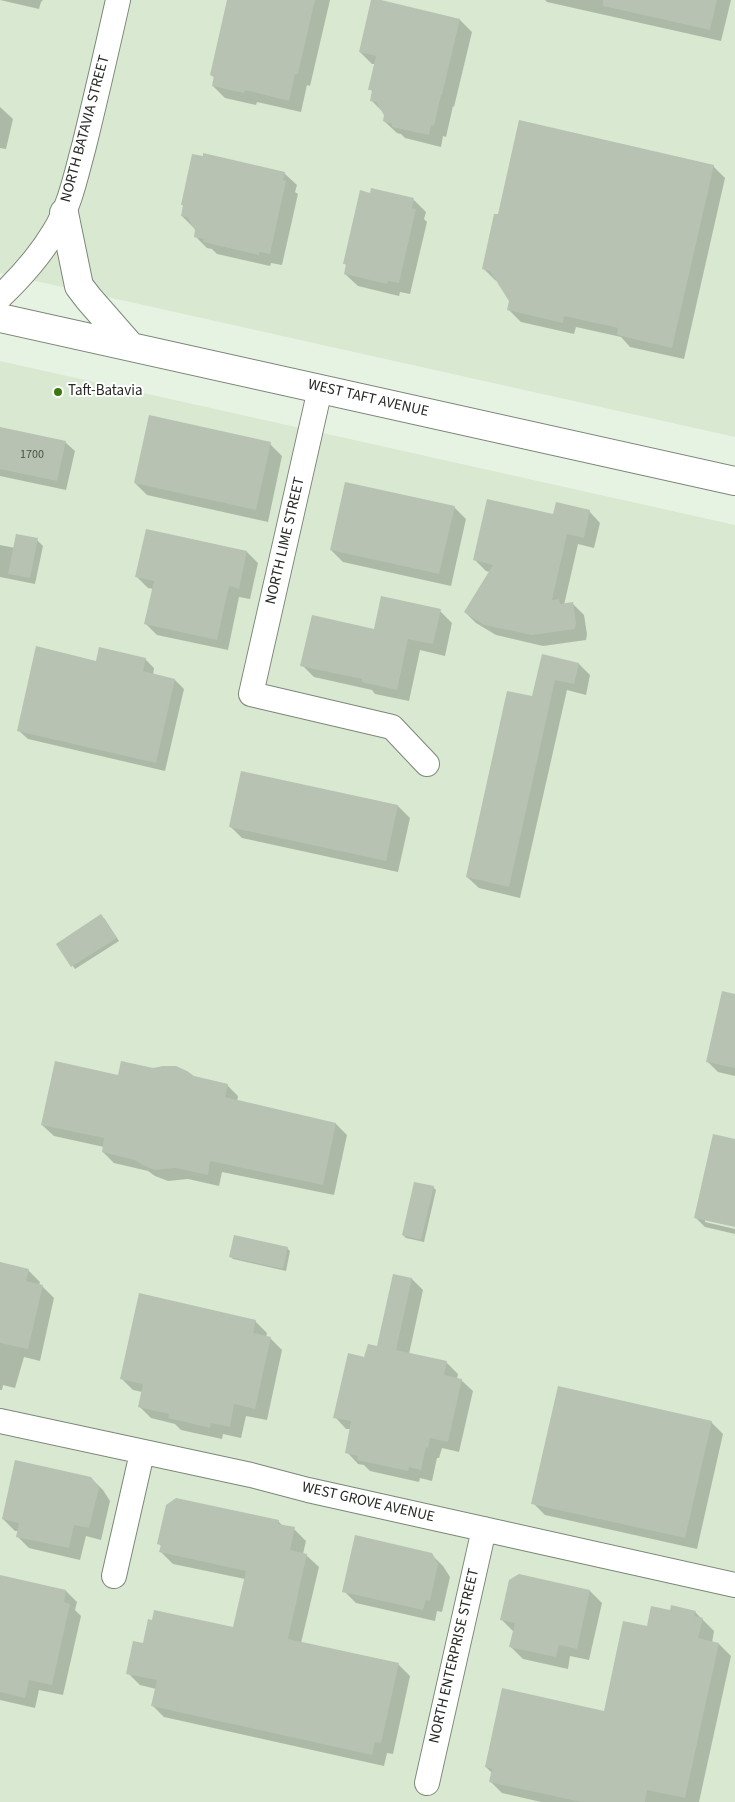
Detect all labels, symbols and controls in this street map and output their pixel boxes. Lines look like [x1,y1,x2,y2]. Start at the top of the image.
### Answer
street label: NORTH BATAVIA STREET [58,54,114,204]
street label: WEST TAFT AVENUE [306,376,430,422]
place label: Taft-Batavia [68,383,142,401]
marker: Taft-Batavia [52,386,64,398]
house number: 1700 [20,448,44,462]
street label: NORTH LIME STREET [263,476,309,606]
street label: WEST GROVE AVENUE [300,1479,436,1527]
street label: NORTH ENTERPRISE STREET [426,1567,484,1745]

